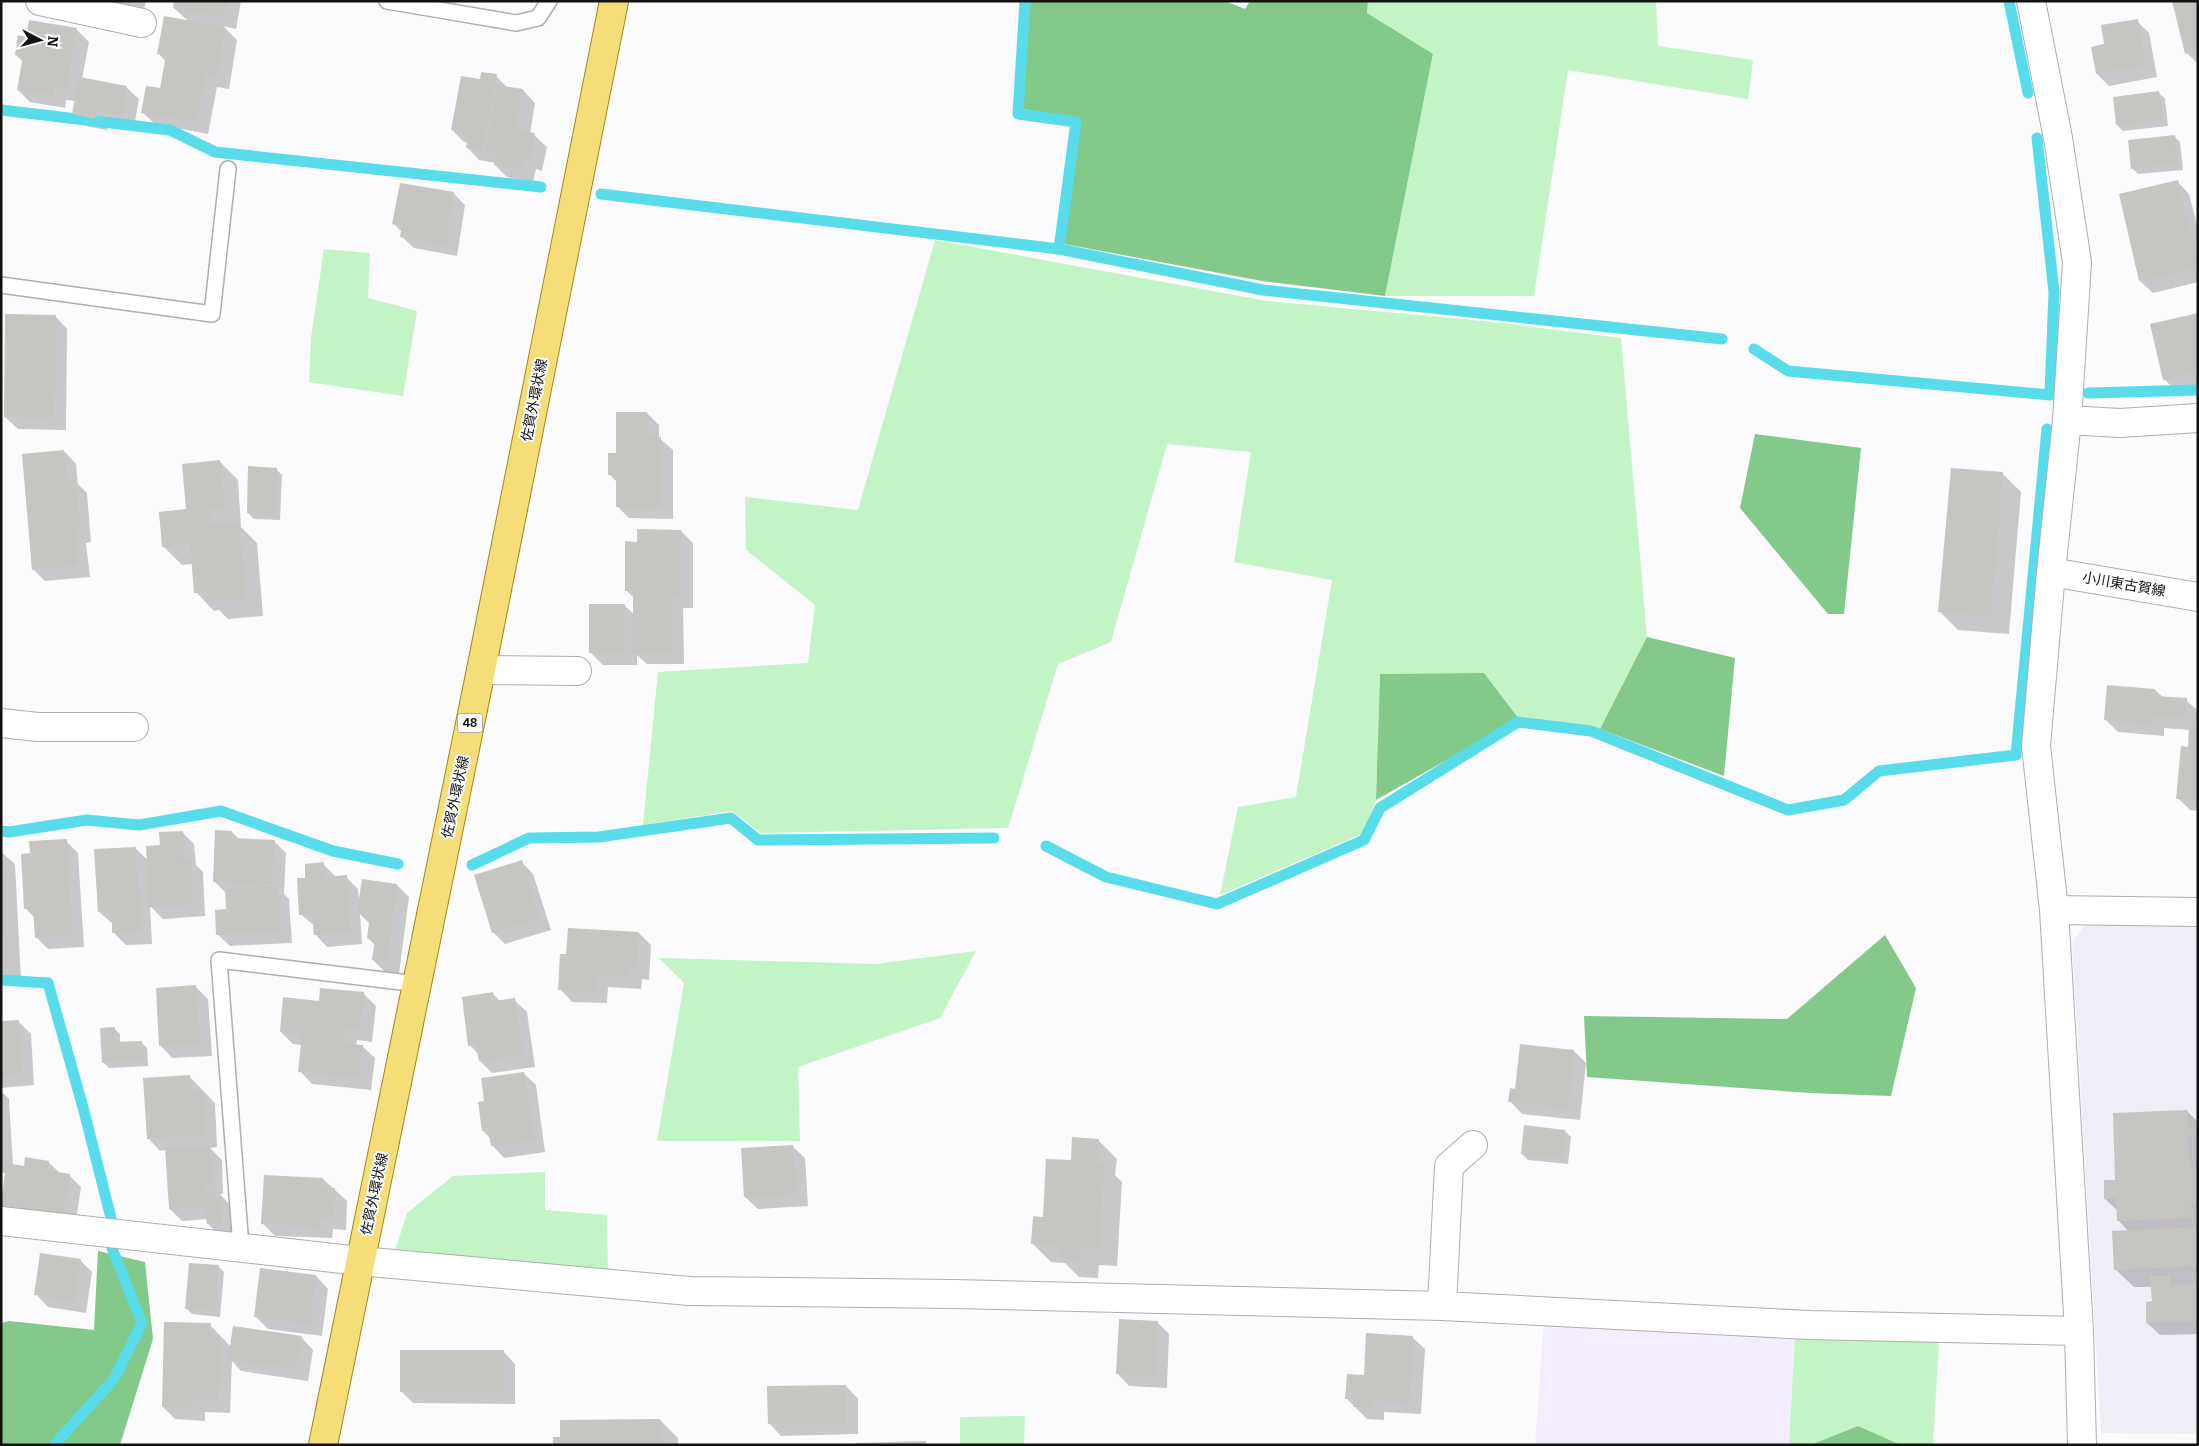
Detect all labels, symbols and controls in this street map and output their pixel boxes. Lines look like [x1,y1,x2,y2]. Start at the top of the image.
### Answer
north arrow [15,15,65,65]
text: N [43,35,61,48]
street label: 佐賀外環状線 [518,357,551,443]
street label: 小川東古賀線 [2081,569,2167,600]
road number: 48 [458,714,482,732]
street label: 佐賀外環状線 [438,754,473,840]
street label: 佐賀外環状線 [357,1151,392,1237]

